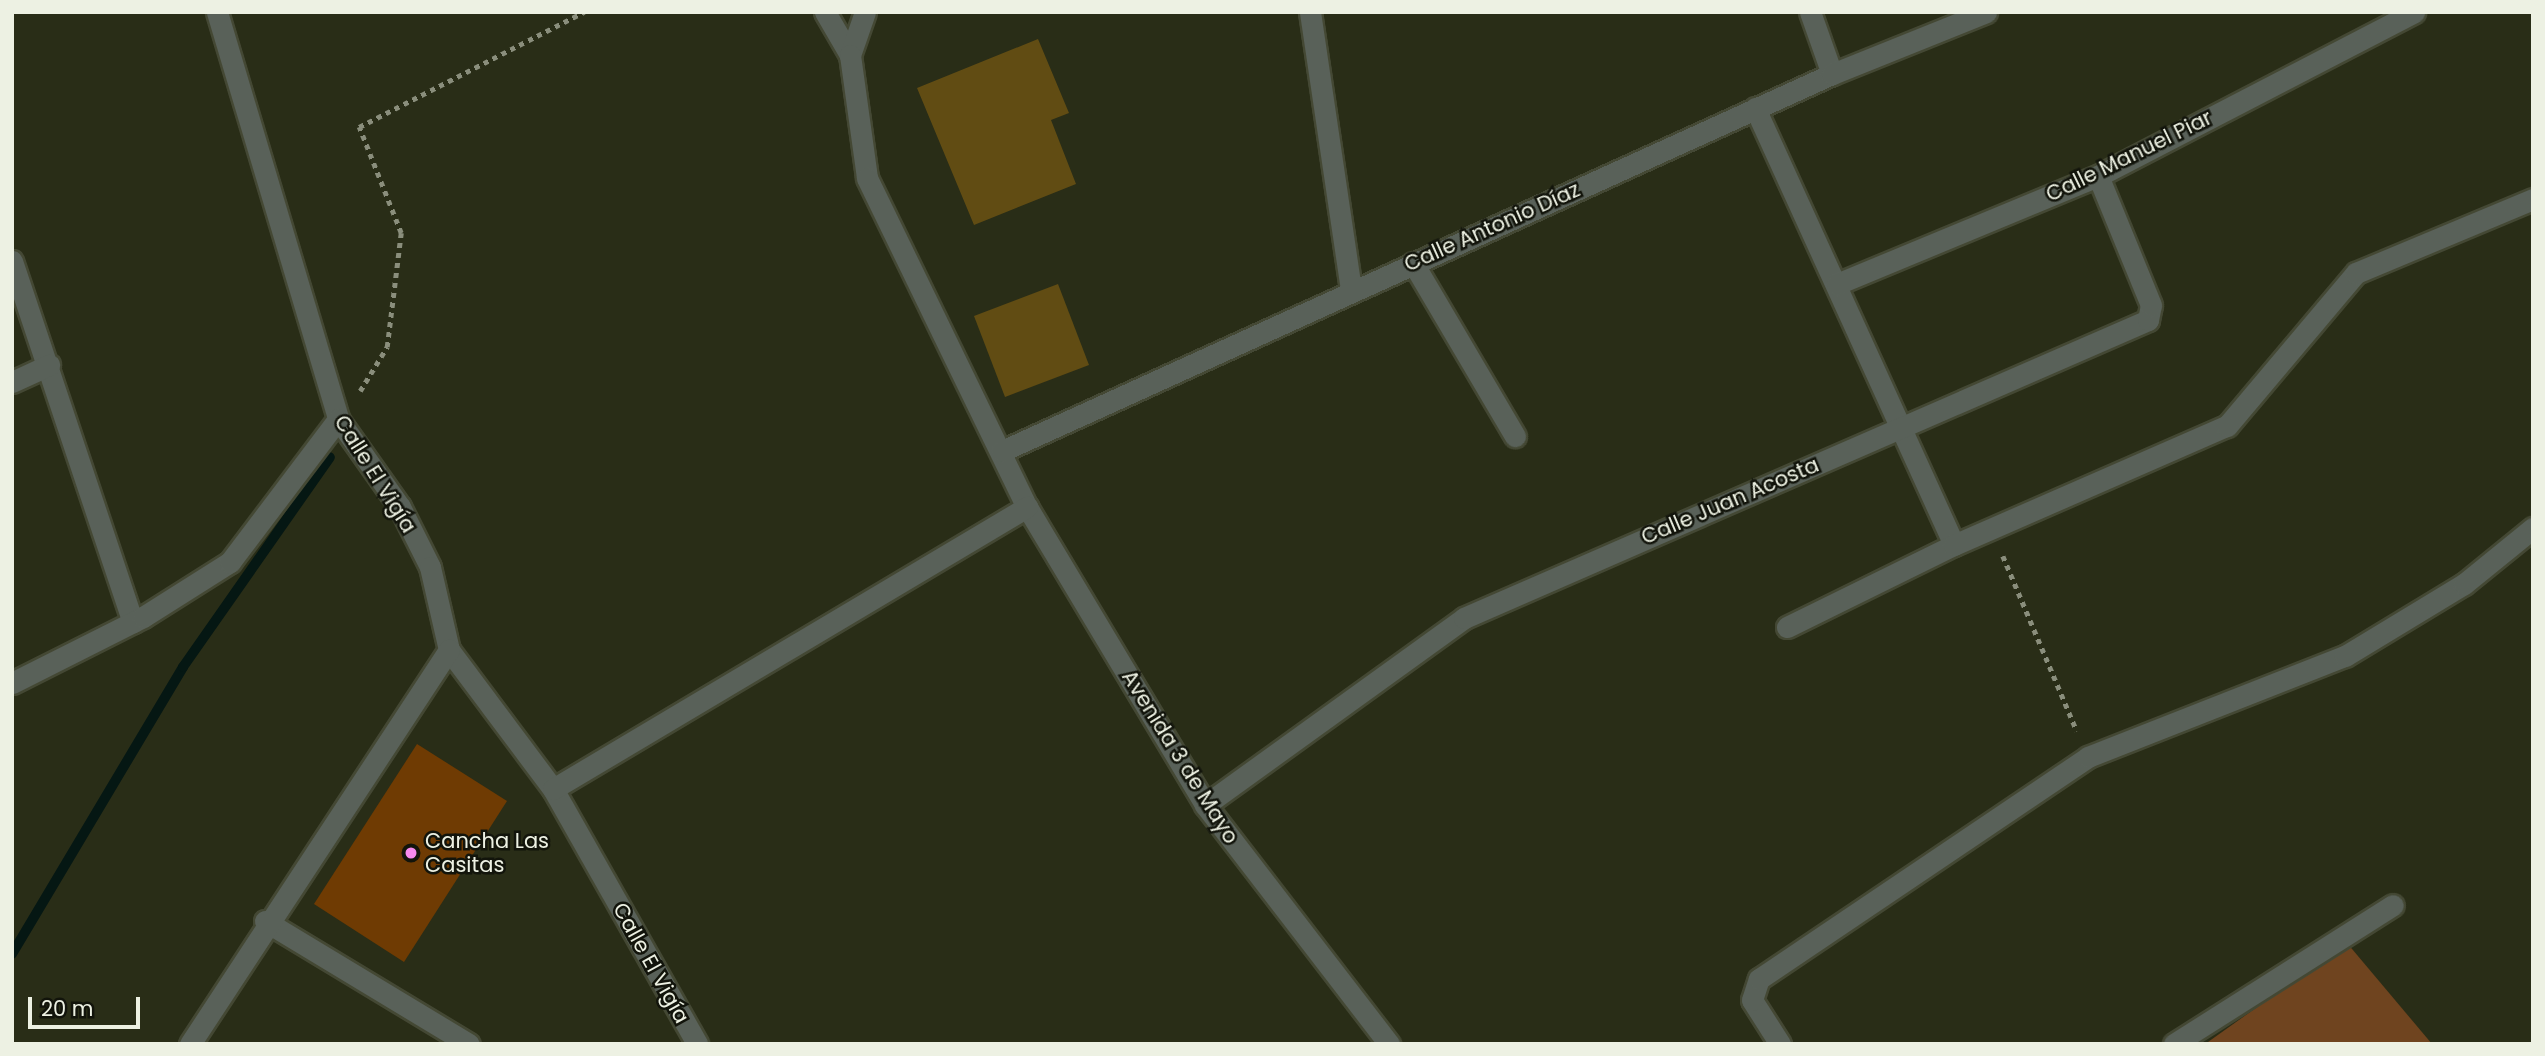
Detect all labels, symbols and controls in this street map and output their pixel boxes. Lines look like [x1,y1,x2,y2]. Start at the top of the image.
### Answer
street label: Calle Manuel Piar [2042,105,2216,207]
street label: Calle Antonio Díaz [1400,177,1584,277]
street label: Calle El Vigía [329,411,421,537]
street label: Calle Juan Acosta [1637,452,1823,550]
street label: Avenida 3 de Mayo [1116,666,1244,848]
place label: Cancha Las Casitas [425,828,549,878]
marker: Cancha Las Casitas [403,845,419,861]
street label: Calle El Vigía [608,898,694,1028]
scale bar [32,982,144,1026]
text: 20 m [41,994,94,1023]

